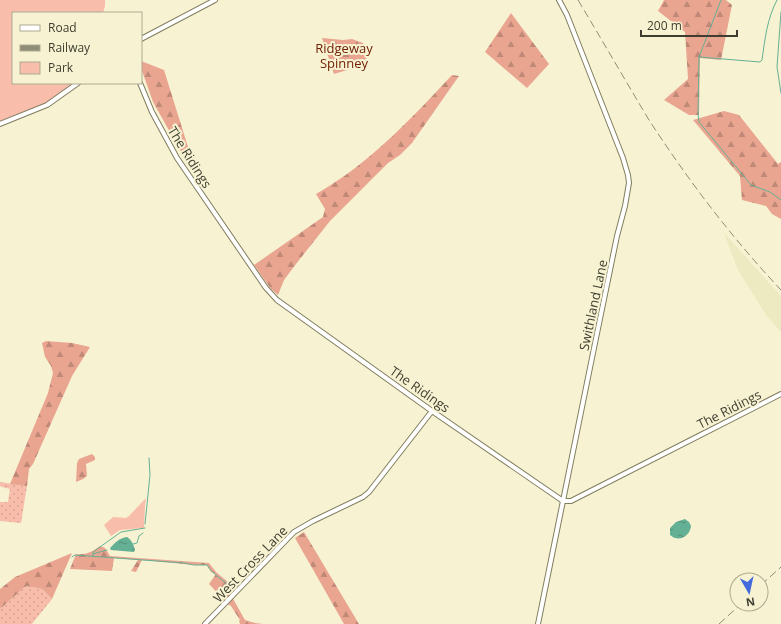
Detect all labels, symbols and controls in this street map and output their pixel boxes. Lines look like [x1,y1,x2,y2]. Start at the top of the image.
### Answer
legend [12,12,142,84]
scale bar [641,12,737,38]
text: 200 m [647,17,682,34]
text: Road [48,19,77,36]
text: Railway [48,39,91,56]
park label: Ridgeway Spinney [315,39,373,72]
text: Park [48,59,74,76]
street label: The Ridings [164,123,216,191]
street label: Swithland Lane [575,258,611,352]
street label: The Ridings [386,362,454,416]
street label: The Ridings [694,385,764,433]
street label: West Cross Lane [209,522,291,606]
north arrow [729,572,769,612]
text: N [745,594,756,610]

